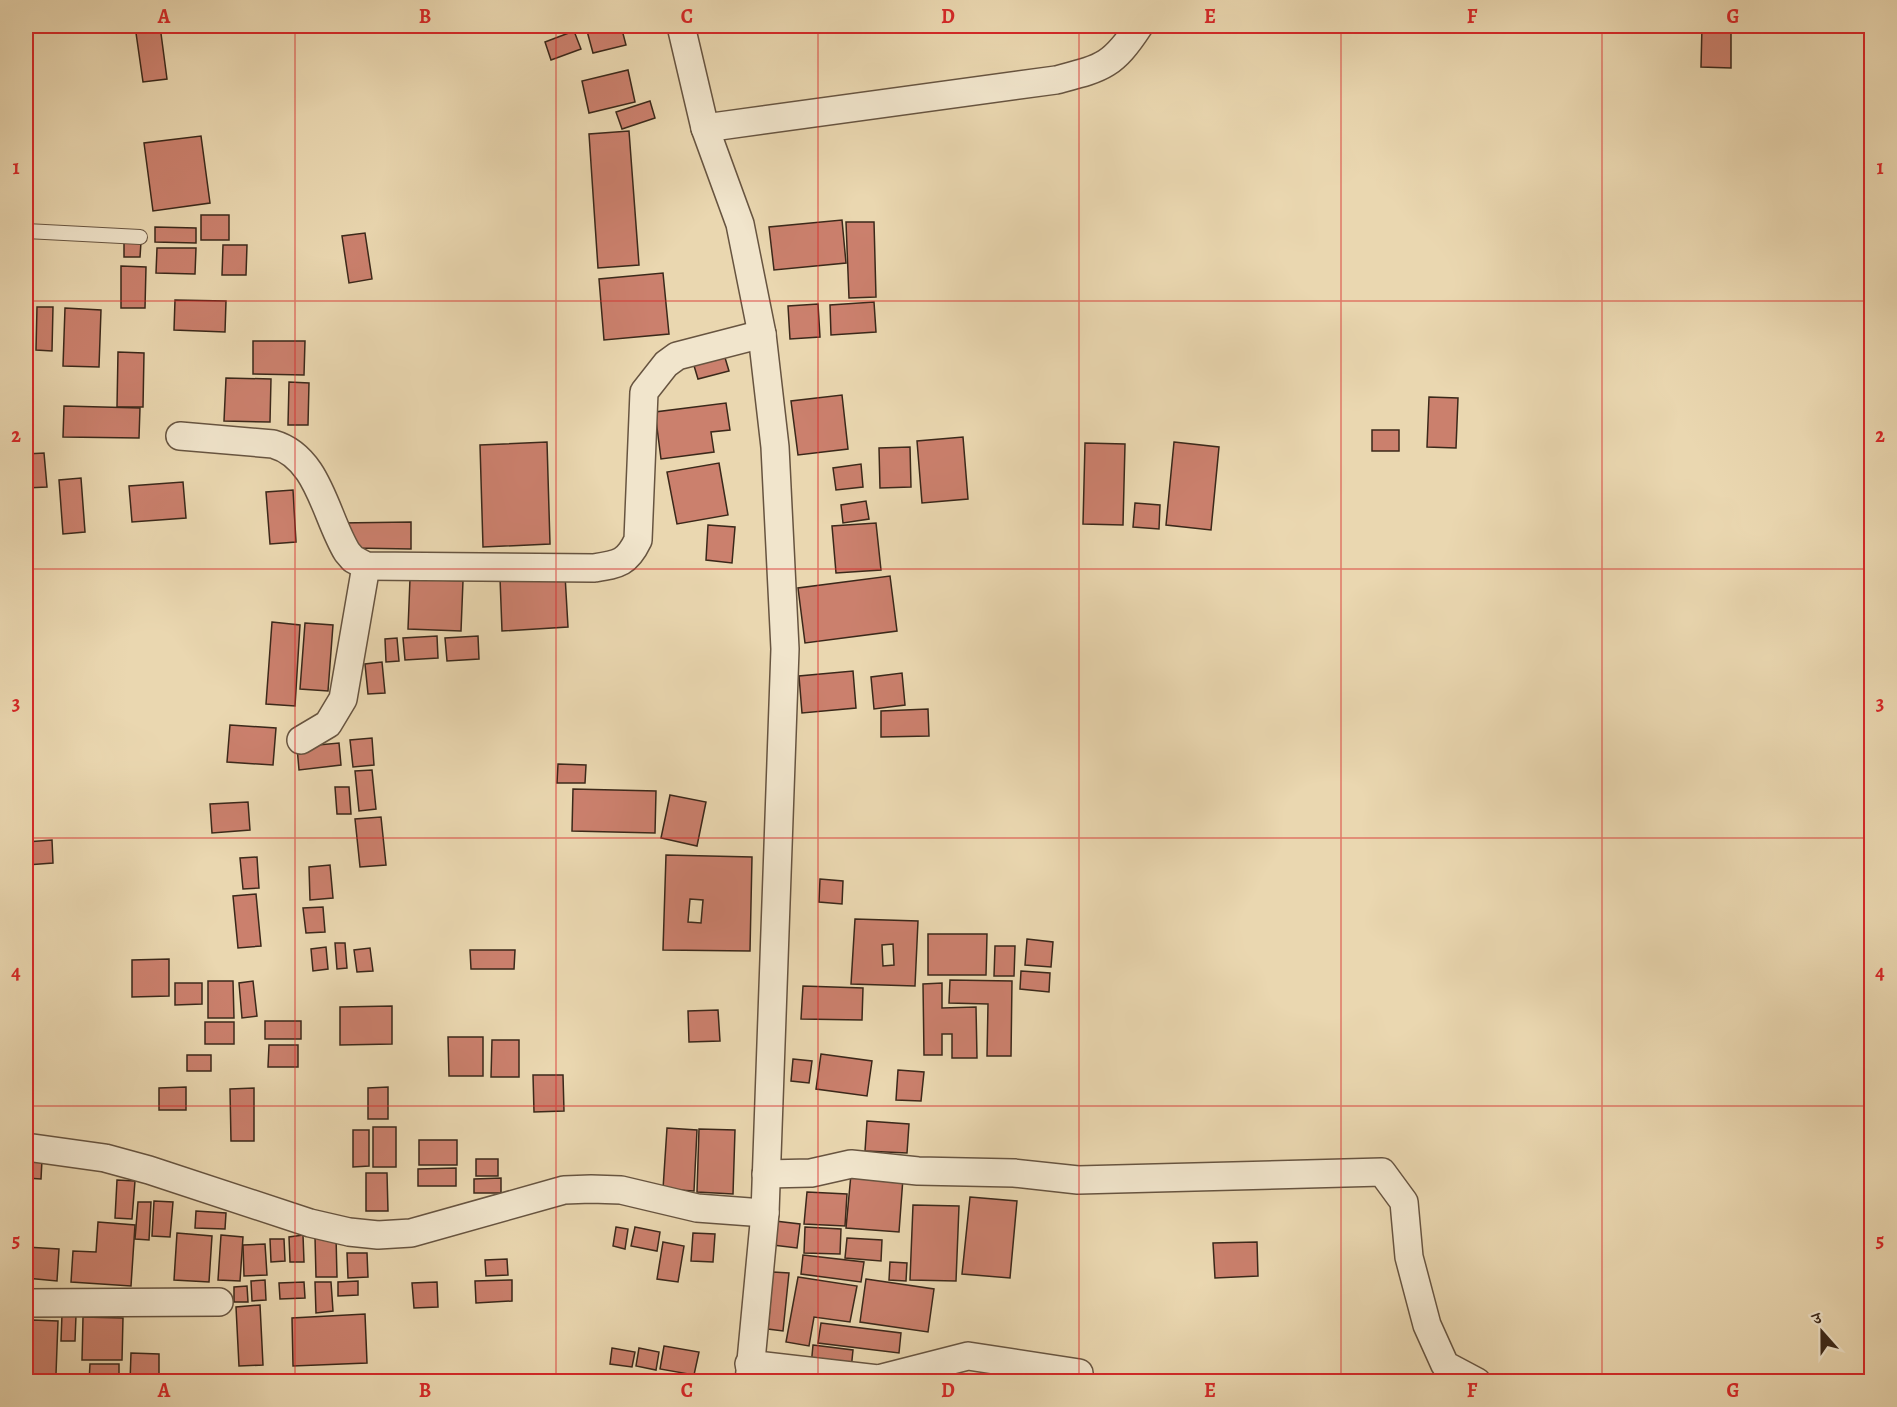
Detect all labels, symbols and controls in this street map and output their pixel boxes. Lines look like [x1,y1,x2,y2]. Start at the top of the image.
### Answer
text: A [157,3,171,30]
text: B [419,3,431,30]
text: C [681,3,693,30]
text: D [941,3,955,30]
text: E [1204,3,1216,30]
text: F [1467,3,1478,30]
text: G [1726,3,1740,30]
text: 1 [12,154,20,181]
text: 1 [1876,154,1884,181]
text: 2 [11,422,21,449]
text: 2 [1875,422,1885,449]
text: 3 [12,690,20,717]
text: 3 [1876,690,1884,717]
text: 4 [11,959,21,986]
text: 4 [1875,959,1885,986]
text: 5 [12,1227,20,1254]
text: 5 [1876,1227,1884,1254]
north arrow [1792,1302,1852,1362]
text: उ [1808,1307,1826,1331]
text: A [157,1377,171,1404]
text: B [419,1377,431,1404]
text: C [681,1377,693,1404]
text: D [941,1377,955,1404]
text: E [1204,1377,1216,1404]
text: F [1467,1377,1478,1404]
text: G [1726,1377,1740,1404]

